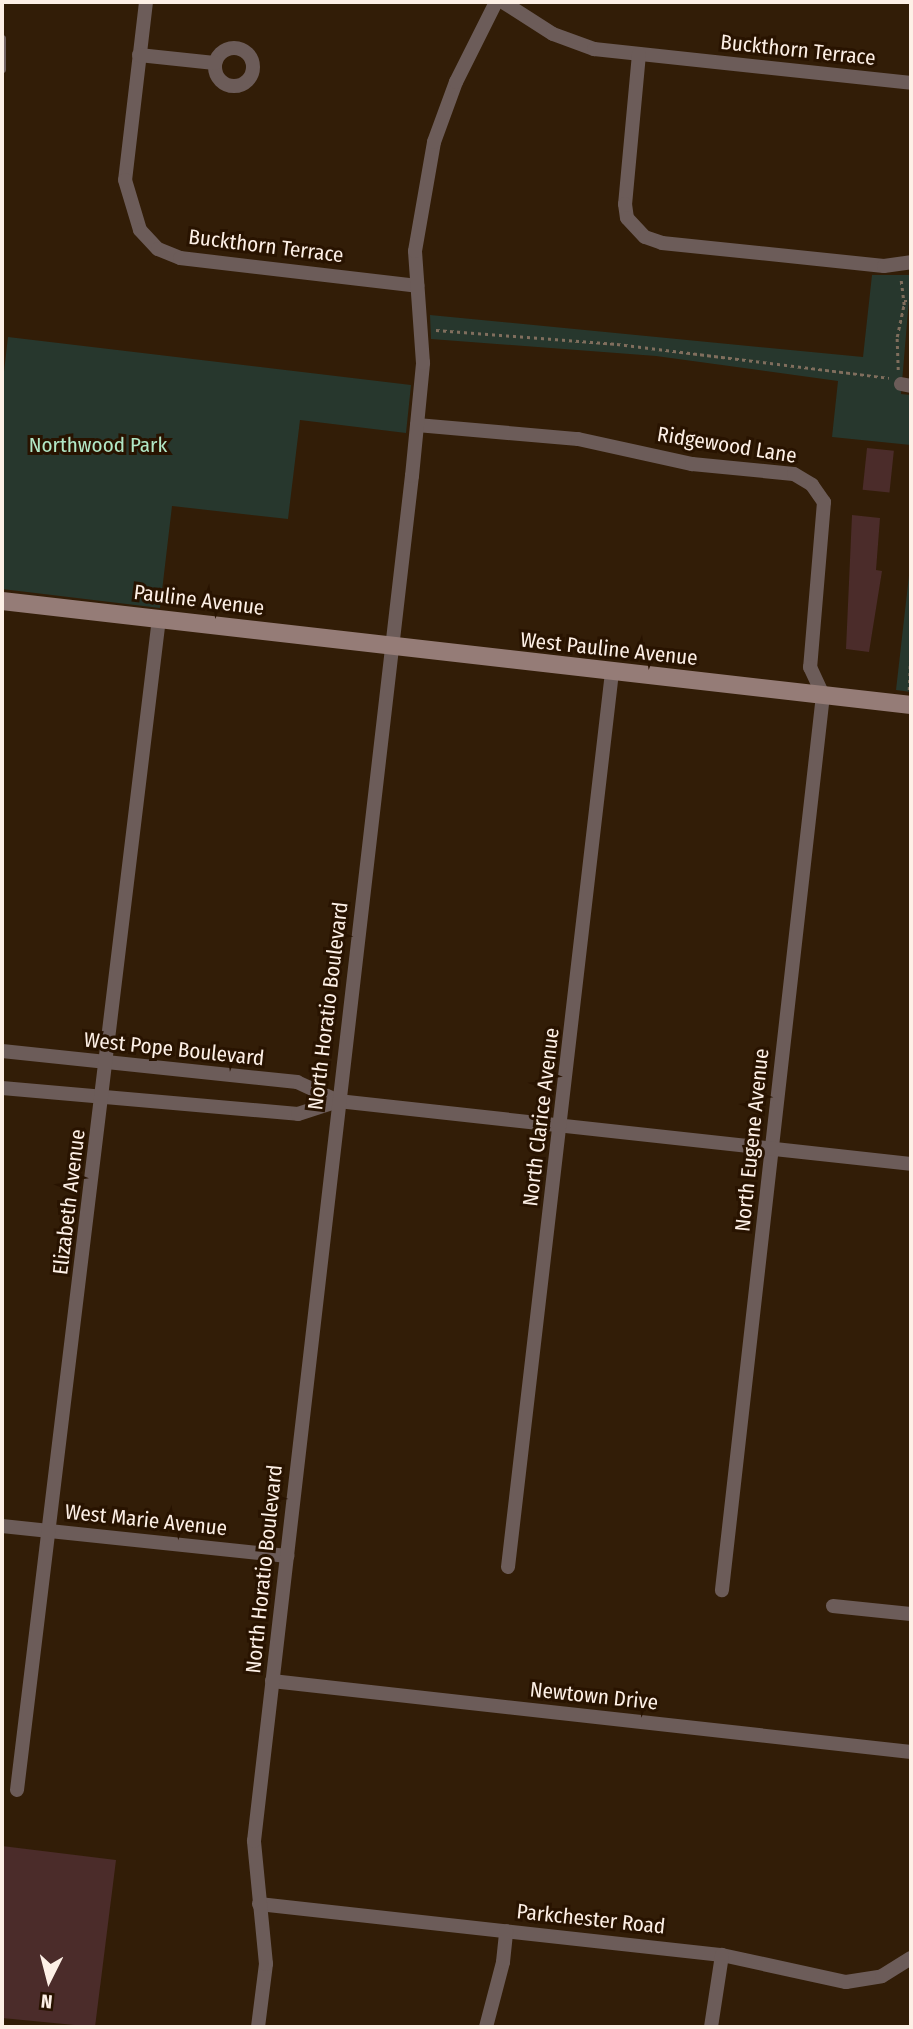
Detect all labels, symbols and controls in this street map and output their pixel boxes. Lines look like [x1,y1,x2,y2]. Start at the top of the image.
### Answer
street label: Buckthorn Terrace [719,29,877,71]
street label: Buckthorn Terrace [187,224,345,268]
street label: Ridgewood Lane [655,422,799,468]
park label: Northwood Park [29,432,167,458]
street label: Pauline Avenue [132,579,266,621]
street label: West Pauline Avenue [519,627,699,671]
street label: North Horatio Boulevard [303,901,353,1111]
street label: North Clarice Avenue [518,1026,564,1208]
street label: West Pope Boulevard [83,1027,265,1071]
street label: North Eugene Avenue [730,1047,774,1233]
street label: Elizabeth Avenue [48,1128,90,1276]
street label: North Horatio Boulevard [241,1464,287,1674]
street label: West Marie Avenue [64,1499,228,1541]
street label: Newtown Drive [529,1677,659,1715]
street label: Parkchester Road [515,1899,667,1939]
north arrow [14,1945,84,2015]
text: N [40,1989,54,2013]

